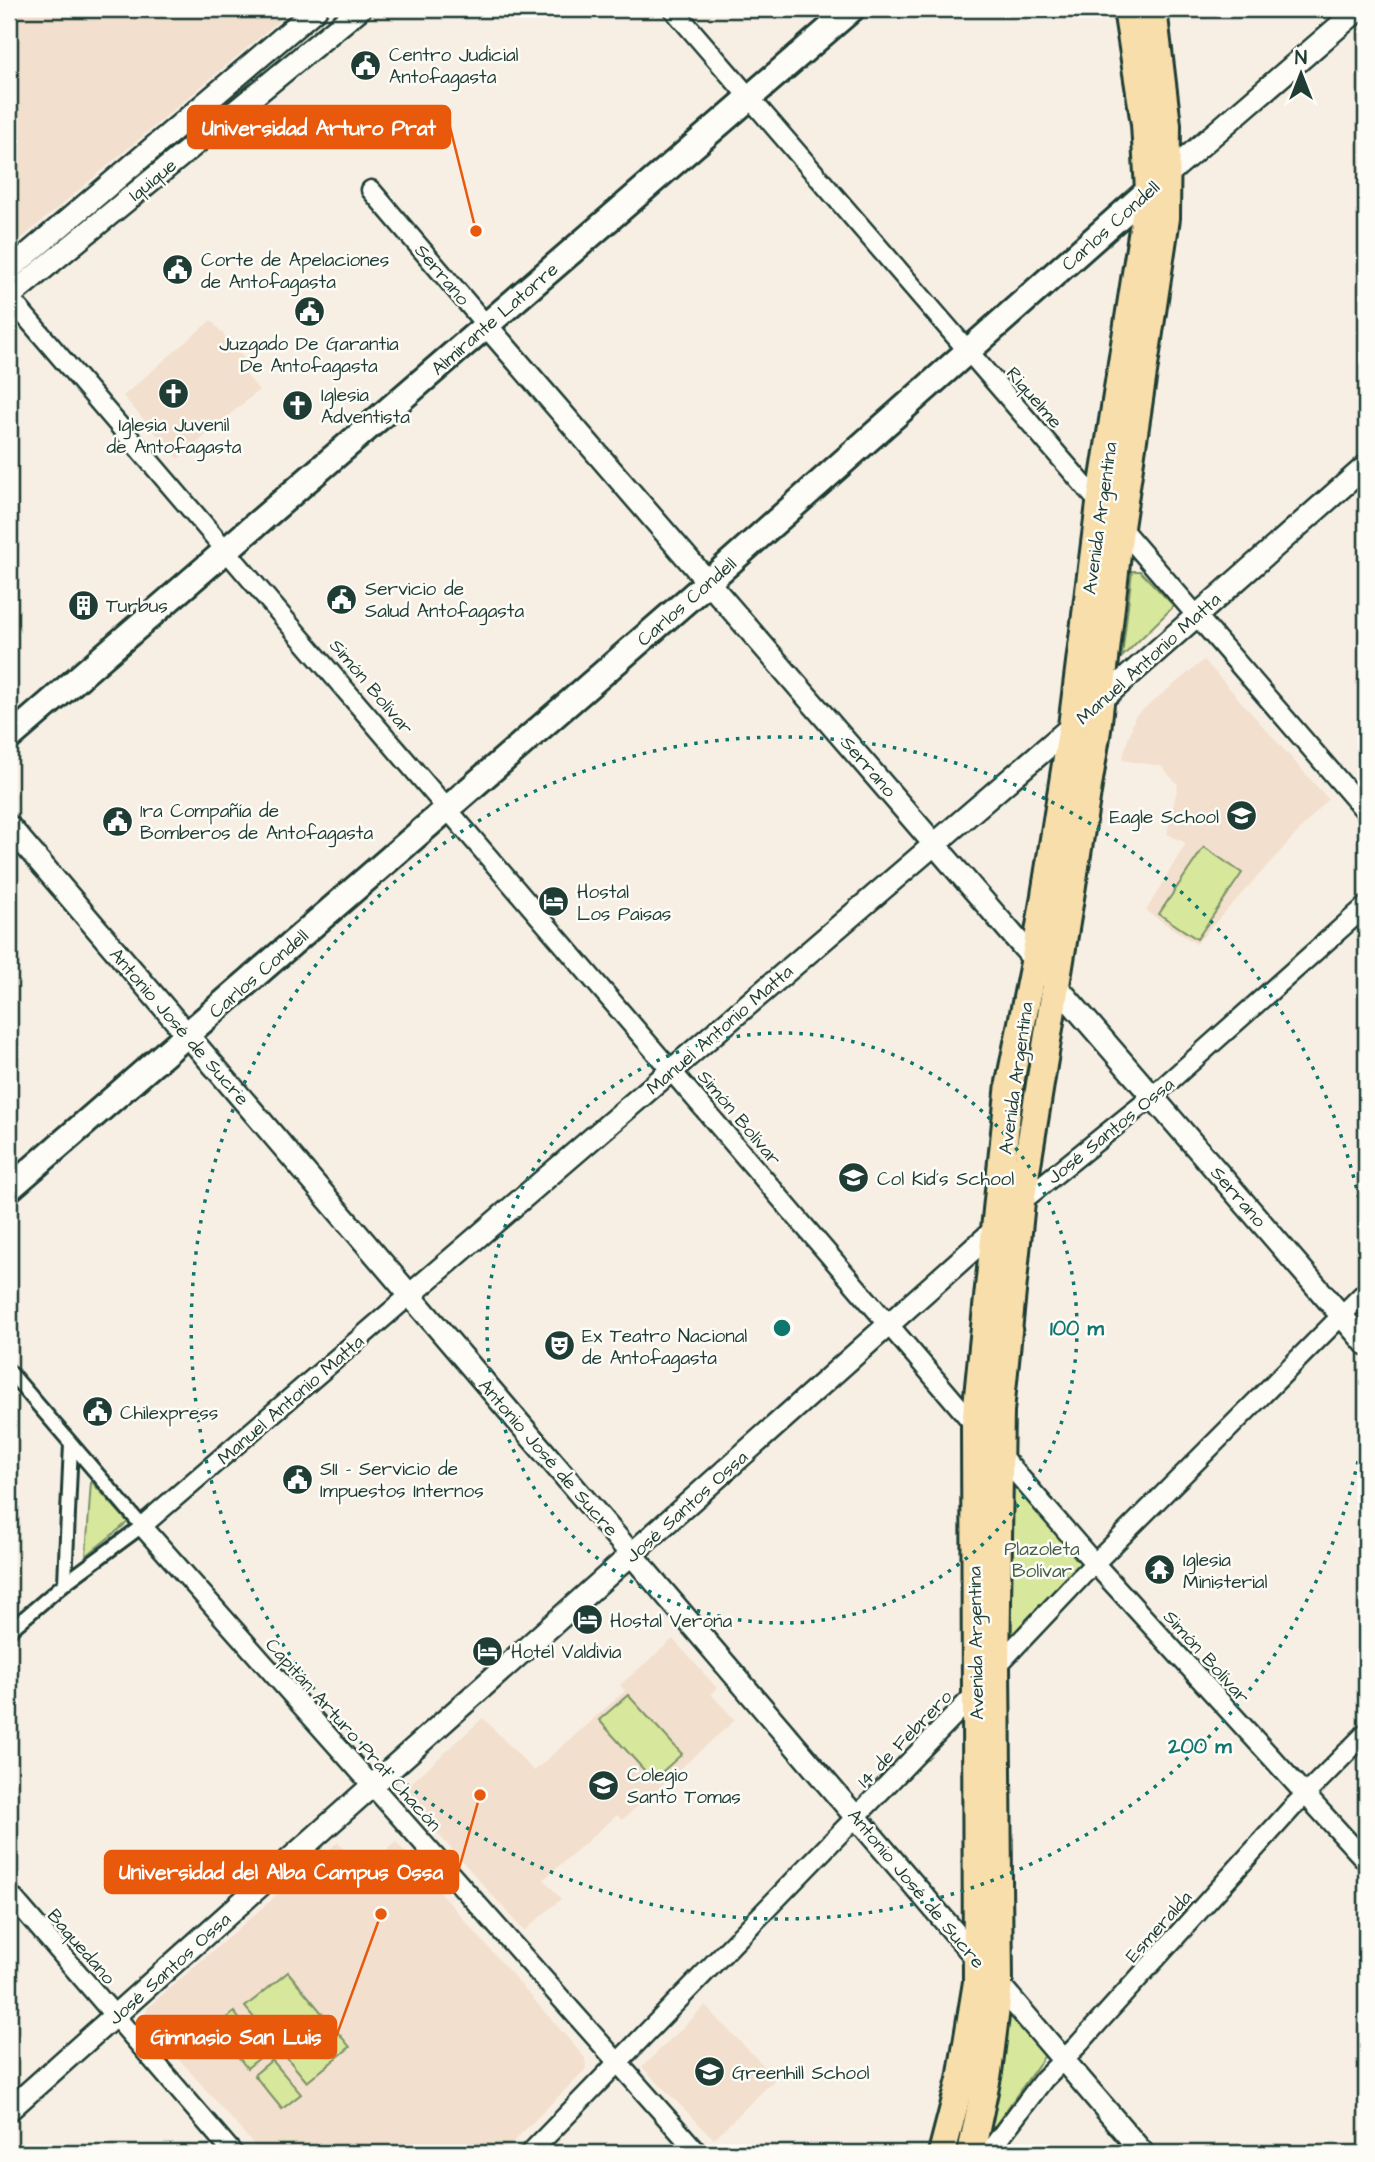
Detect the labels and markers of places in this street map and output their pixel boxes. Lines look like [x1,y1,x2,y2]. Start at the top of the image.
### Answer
place label: Centro Judicial Antofagasta [389,42,519,92]
public building icon: Centro Judicial Antofagasta [349,48,383,82]
callout: Universidad Arturo Prat [188,106,450,148]
place label: Corte de Apelaciones de Antofagasta [201,247,389,297]
public building icon: Corte de Apelaciones de Antofagasta [161,253,195,287]
public building icon: Juzgado De Garantia De Antofagasta [292,295,326,329]
place label: Juzgado De Garantia De Antofagasta [219,331,399,381]
church icon: Iglesia Juvenil de Antofagasta [157,376,191,410]
place label: Iglesia Adventista [321,382,410,431]
church icon: Iglesia Adventista [281,388,315,422]
place label: Iglesia Juvenil de Antofagasta [107,412,242,462]
place label: Servicio de Salud Antofagasta [365,576,525,626]
public building icon: Servicio de Salud Antofagasta [325,582,359,616]
building icon: Turbus [66,588,100,622]
place label: Turbus [106,593,168,620]
place label: 1ra Compañía de Bomberos de Antofagasta [140,798,374,848]
school or university icon: Eagle School [1225,799,1259,833]
public building icon: 1ra Compañía de Bomberos de Antofagasta [100,804,134,838]
place label: Eagle School [1109,804,1219,832]
place label: Hostal Los Paisas [577,879,671,928]
hotel icon: Hostal Los Paisas [537,885,571,919]
school or university icon: Col Kid´s School [837,1161,871,1195]
place label: Col Kid´s School [877,1166,1014,1193]
centre of rings [770,1316,794,1340]
place label: Ex Teatro Nacional de Antofagasta [582,1323,747,1373]
theatre icon: Ex Teatro Nacional de Antofagasta [542,1329,576,1363]
public building icon: Chilexpress [80,1395,114,1429]
place label: Chilexpress [120,1400,218,1427]
place label: SII - Servicio de Impuestos Internos [320,1456,484,1505]
public building icon: SII - Servicio de Impuestos Internos [280,1462,314,1496]
place label: Iglesia Ministerial [1183,1547,1267,1596]
temple icon: Iglesia Ministerial [1143,1553,1177,1587]
hotel icon: Hostal Verona [570,1603,604,1637]
place label: Hostal Verona [610,1608,733,1635]
hotel icon: Hotel Valdivia [471,1634,505,1668]
place label: Hotel Valdivia [511,1639,622,1666]
place label: Colegio Santo Tomas [627,1762,741,1811]
school or university icon: Colegio Santo Tomas [587,1768,621,1802]
callout: Universidad del Alba Campus Ossa [105,1851,458,1893]
callout: Gimnasio San Luis [137,2016,336,2058]
school or university icon: Greenhill School [692,2055,726,2089]
place label: Greenhill School [732,2060,870,2087]

